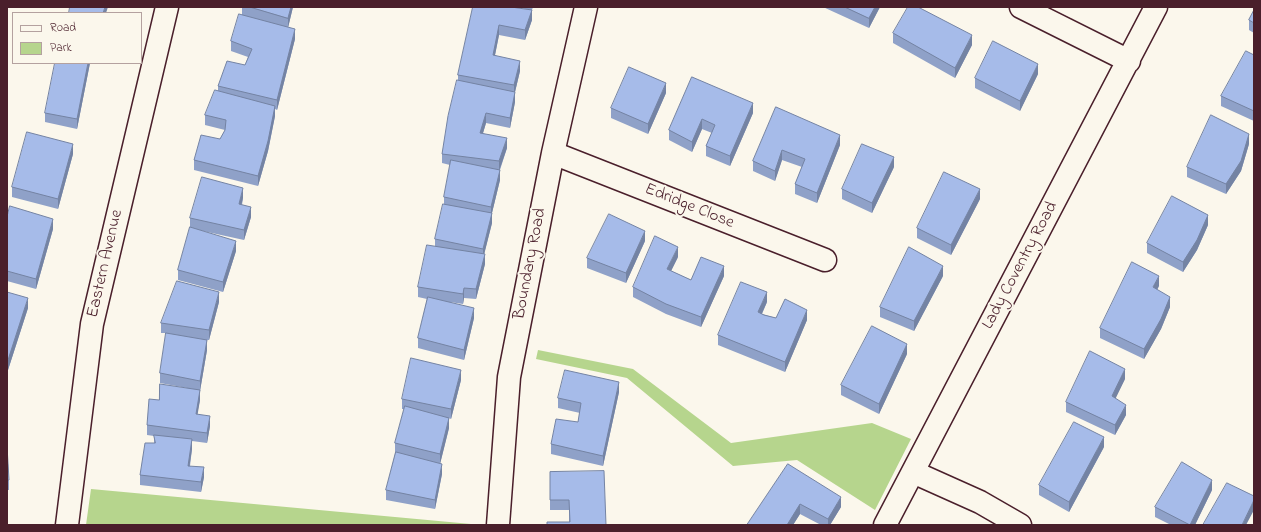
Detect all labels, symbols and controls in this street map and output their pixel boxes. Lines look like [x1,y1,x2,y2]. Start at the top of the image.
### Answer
legend [12,12,142,64]
text: Road [50,19,76,37]
text: Park [50,39,72,57]
street label: Edridge Close [641,180,737,234]
street label: Lady Coventry Road [979,199,1063,333]
street label: Boundary Road [510,207,552,321]
street label: Eastern Avenue [84,208,128,320]

